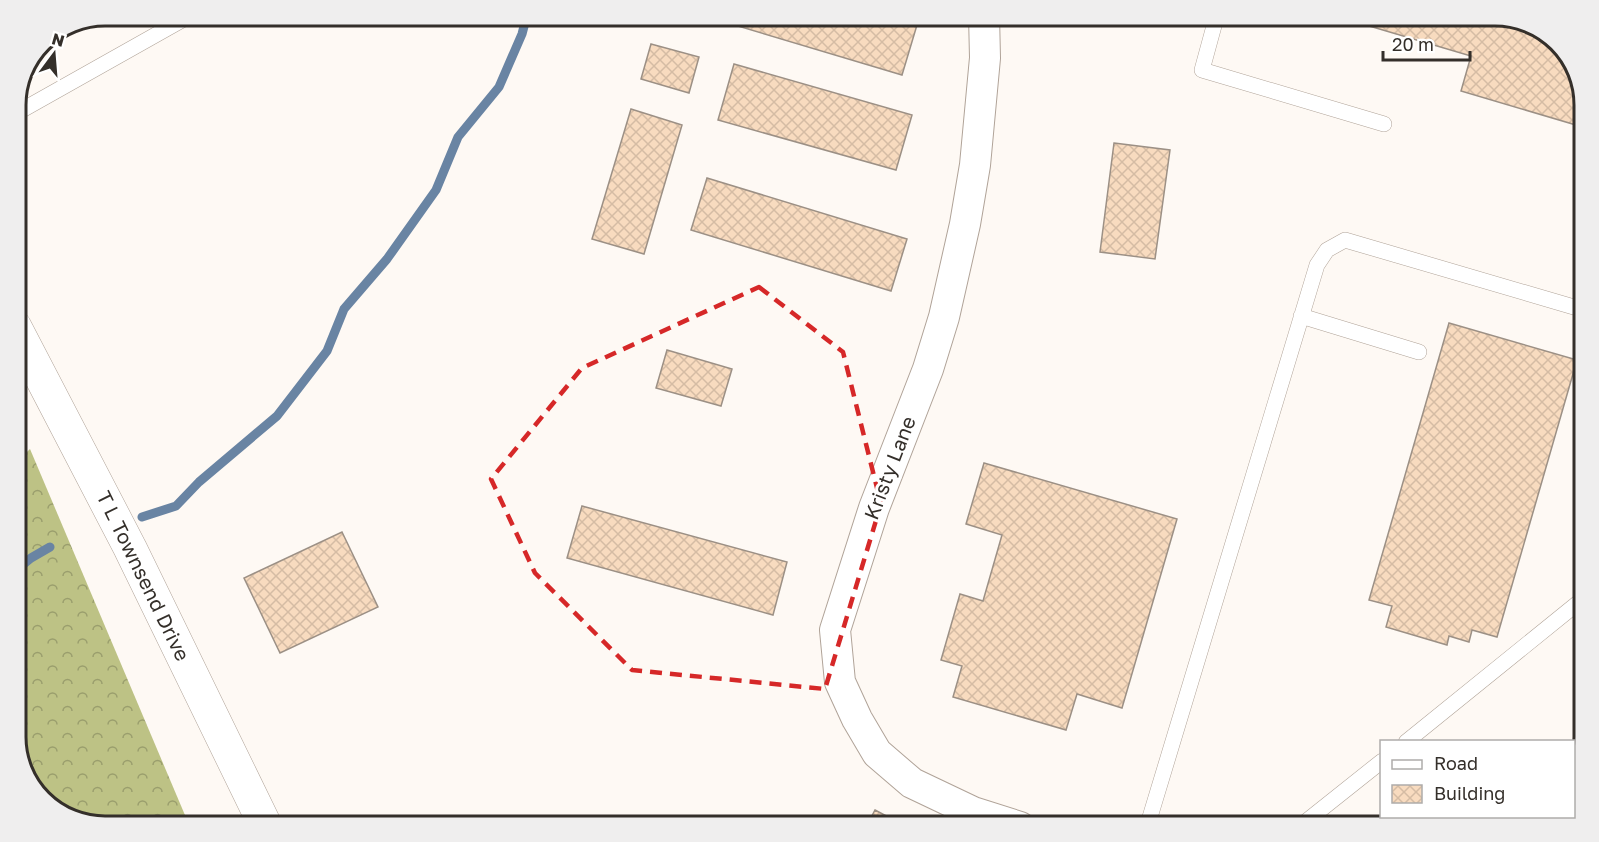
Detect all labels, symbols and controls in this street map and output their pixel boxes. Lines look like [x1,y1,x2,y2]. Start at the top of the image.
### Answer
north arrow [24,24,84,84]
scale bar [1383,24,1470,62]
text: N [50,28,67,51]
text: 20 m [1392,33,1434,55]
street label: Kristy Lane [858,412,920,523]
street label: T L Townsend Drive [92,487,195,664]
legend [1380,740,1575,818]
text: Road [1434,752,1478,774]
text: Building [1434,782,1505,804]

